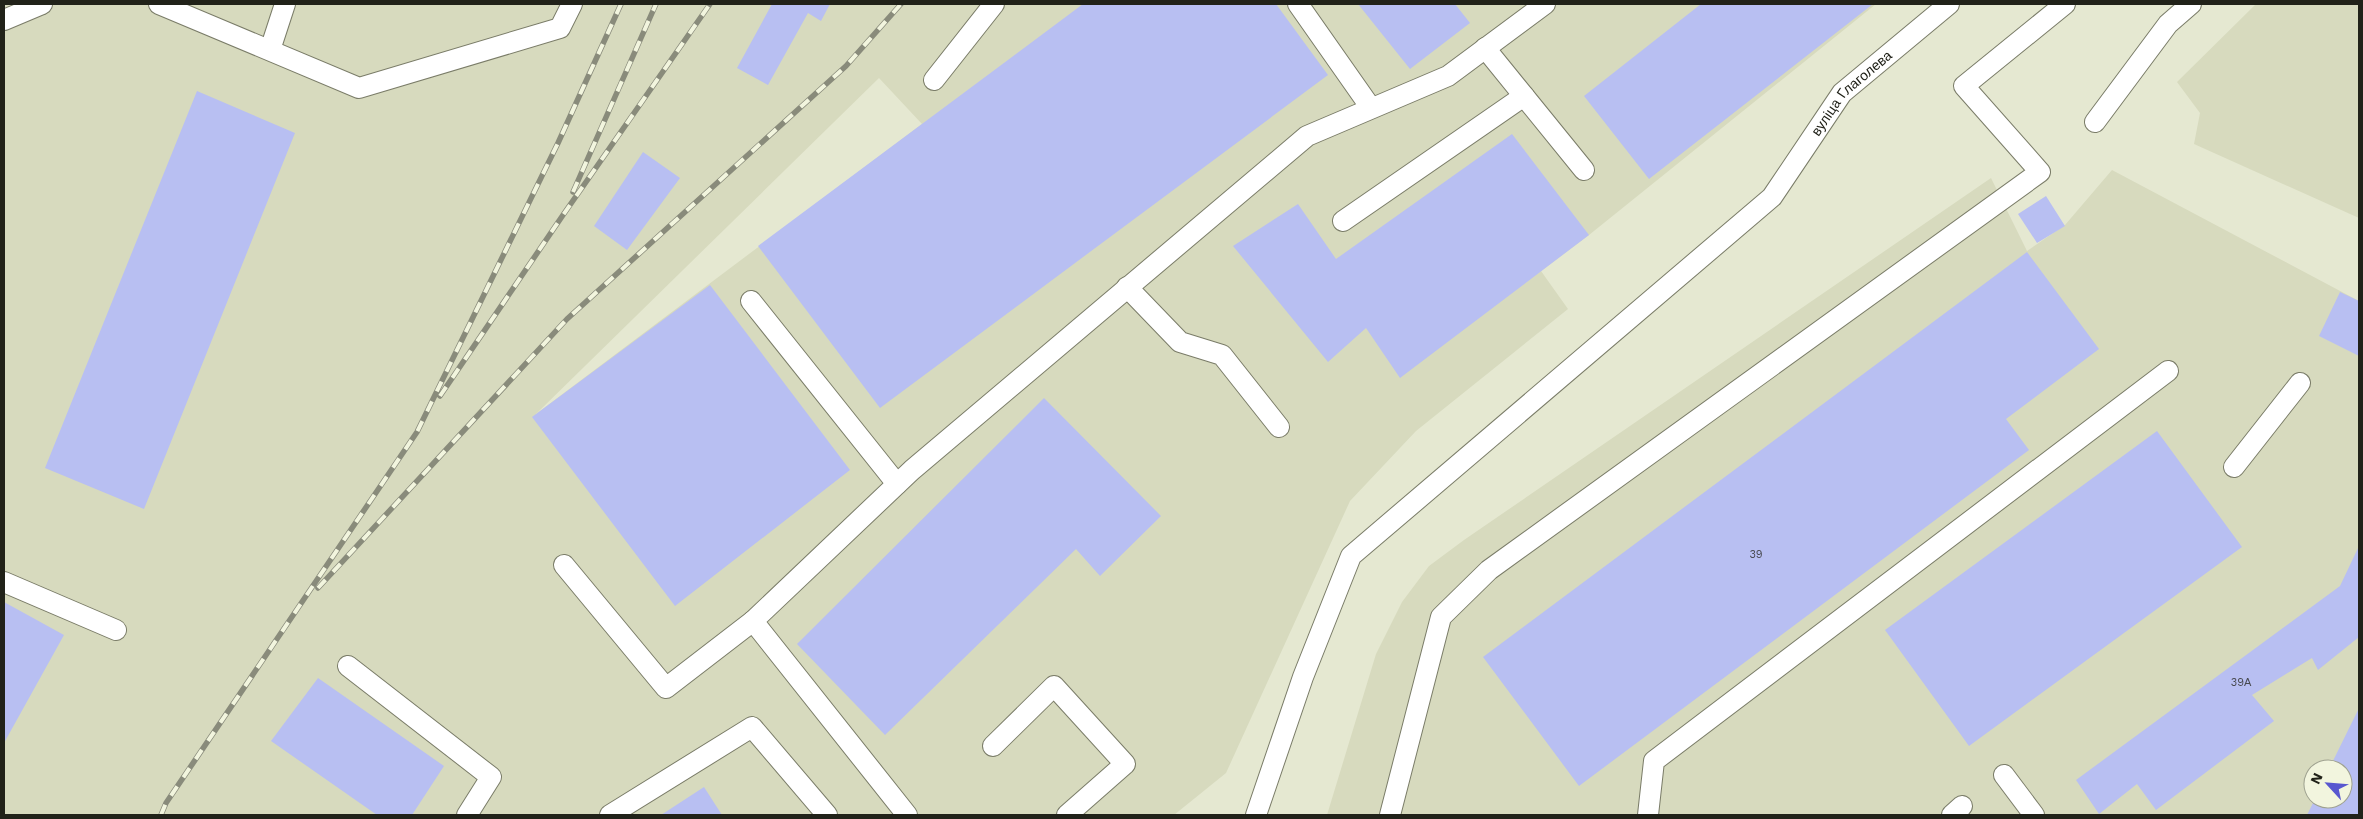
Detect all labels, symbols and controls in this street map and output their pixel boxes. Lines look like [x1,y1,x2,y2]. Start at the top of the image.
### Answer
street label: вуліца Глаголева [1808,47,1895,139]
house number: 39 [1749,548,1763,561]
house number: 39А [2231,676,2252,689]
north arrow [2303,759,2353,809]
text: N [2307,770,2326,786]

